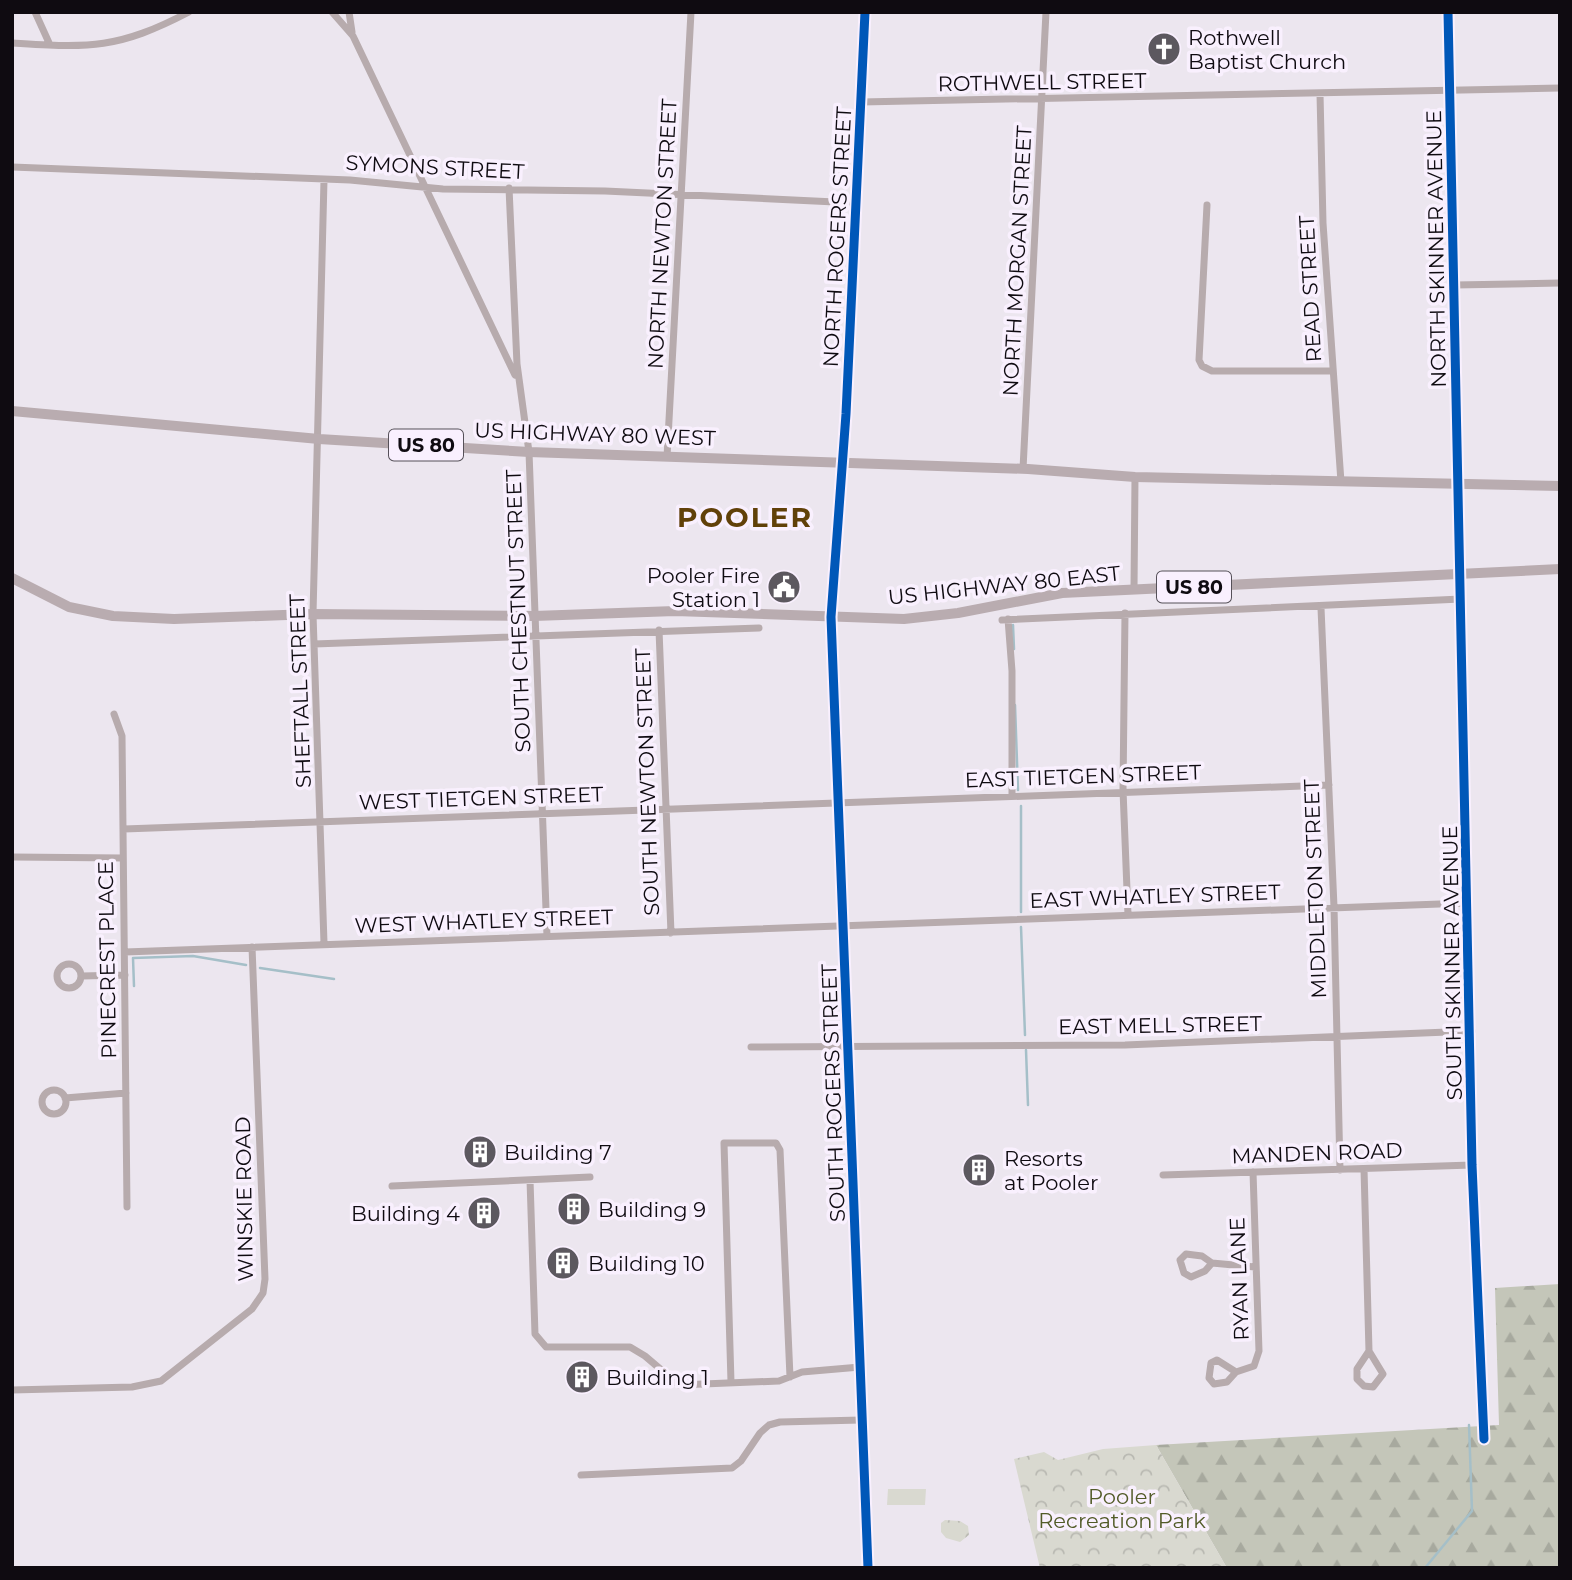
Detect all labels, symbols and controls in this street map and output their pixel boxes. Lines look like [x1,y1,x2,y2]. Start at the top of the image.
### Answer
place label: Rothwell Baptist Church [1188,25,1346,74]
church icon: Rothwell Baptist Church [1145,30,1183,68]
street label: ROTHWELL STREET [937,68,1147,96]
street label: NORTH NEWTON STREET [642,98,682,370]
street label: NORTH ROGERS STREET [818,106,856,368]
street label: NORTH SKINNER AVENUE [1421,110,1451,388]
street label: NORTH MORGAN STREET [997,125,1037,397]
street label: SYMONS STREET [345,150,525,184]
street label: READ STREET [1294,215,1326,363]
street label: US HIGHWAY 80 WEST [474,417,716,451]
road number: US 80 [389,430,463,460]
street label: SOUTH CHESTNUT STREET [501,469,535,753]
district label: POOLER [677,500,813,534]
street label: US HIGHWAY 80 EAST [887,560,1121,610]
place label: Pooler Fire Station 1 [647,563,760,612]
public building icon: Pooler Fire Station 1 [765,568,803,606]
road number: US 80 [1157,572,1231,602]
street label: SHEFTALL STREET [284,594,316,788]
street label: SOUTH NEWTON STREET [630,648,664,916]
street label: EAST TIETGEN STREET [964,759,1202,793]
street label: MIDDLETON STREET [1299,779,1331,999]
street label: WEST TIETGEN STREET [358,781,604,815]
street label: SOUTH SKINNER AVENUE [1437,825,1467,1101]
street label: PINECREST PLACE [93,861,121,1059]
street label: EAST WHATLEY STREET [1029,879,1281,913]
street label: WEST WHATLEY STREET [354,904,614,938]
street label: SOUTH ROGERS STREET [816,964,850,1222]
street label: EAST MELL STREET [1058,1011,1262,1039]
street label: WINSKIE ROAD [230,1116,258,1282]
building icon: Building 7 [461,1133,499,1171]
street label: MANDEN ROAD [1231,1138,1403,1168]
place label: Building 7 [504,1140,612,1165]
place label: Resorts at Pooler [1004,1146,1098,1195]
building icon: Resorts at Pooler [960,1151,998,1189]
building icon: Building 9 [555,1190,593,1228]
building icon: Building 4 [465,1194,503,1232]
place label: Building 9 [598,1197,706,1222]
place label: Building 4 [351,1201,460,1226]
street label: RYAN LANE [1224,1217,1254,1341]
building icon: Building 10 [544,1244,582,1282]
place label: Building 10 [588,1251,705,1276]
building icon: Building 1 [563,1358,601,1396]
place label: Building 1 [606,1365,709,1390]
park label: Pooler Recreation Park [1038,1484,1206,1533]

